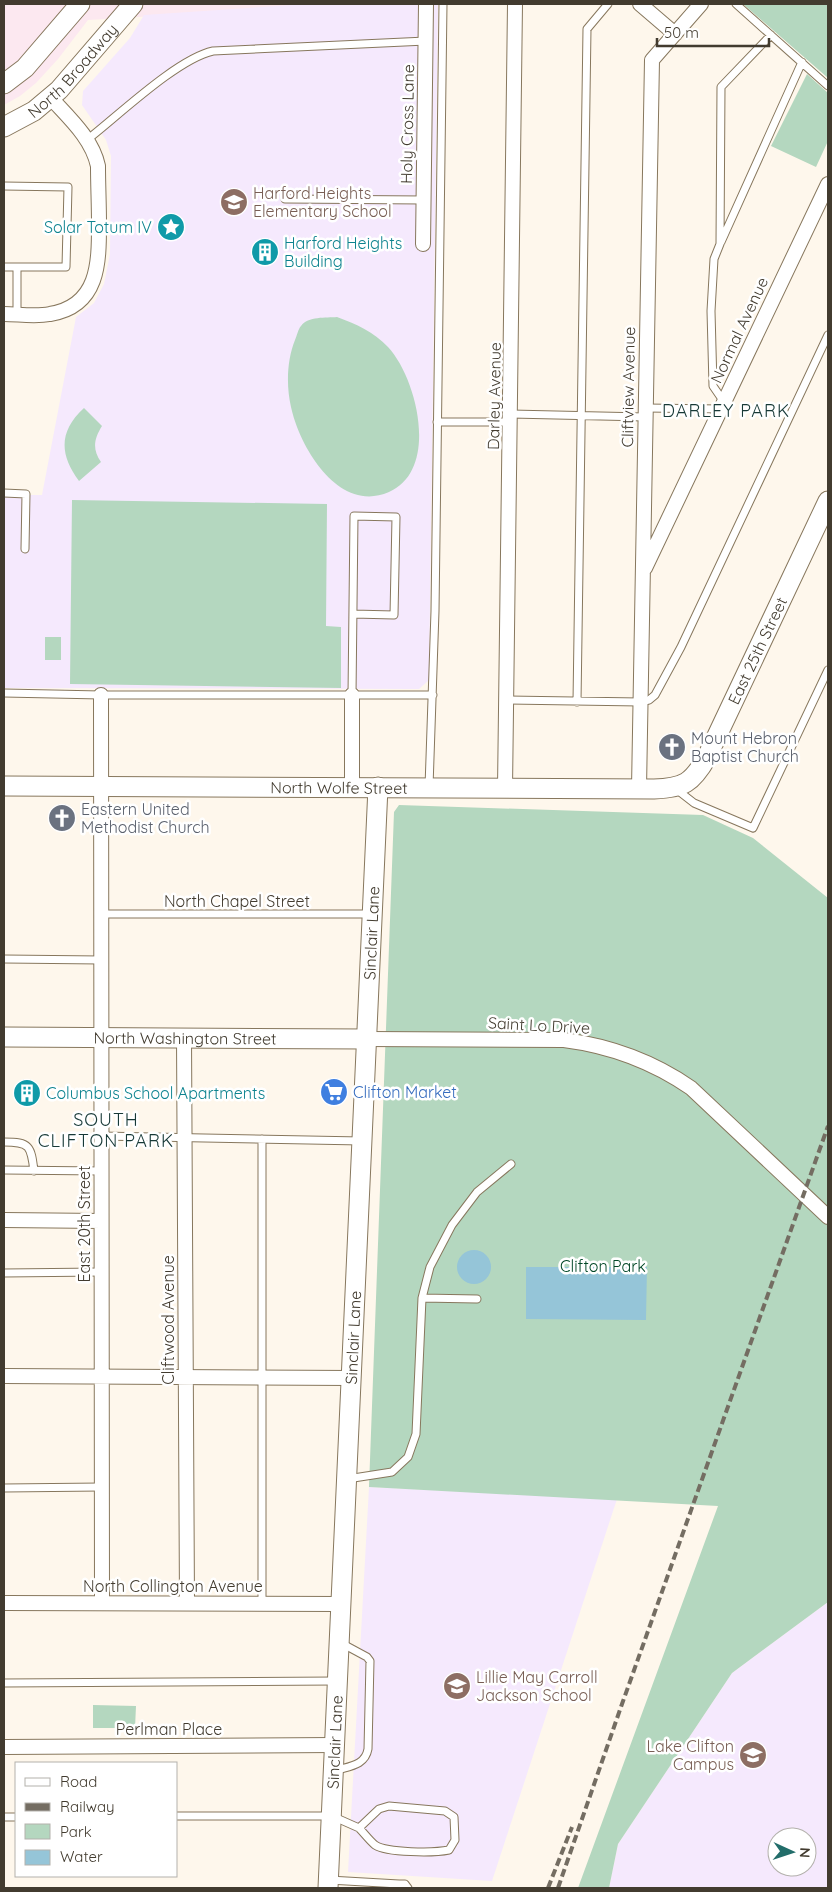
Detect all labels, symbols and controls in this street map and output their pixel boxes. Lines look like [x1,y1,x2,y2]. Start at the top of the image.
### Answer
scale bar [657,15,770,47]
street label: North Broadway [24,19,122,122]
text: 50 m [664,23,699,42]
street label: Holy Cross Lane [396,64,418,184]
place label: Harford Heights Elementary School [253,183,392,221]
school or university icon: Harford Heights Elementary School [219,187,249,217]
place icon: Solar Totum IV [156,212,186,242]
place label: Solar Totum IV [44,217,152,237]
place label: Harford Heights Building [284,233,402,271]
building icon: Harford Heights Building [250,237,280,267]
street label: Normal Avenue [706,274,772,386]
street label: Cliftview Avenue [617,326,639,448]
street label: Darley Avenue [483,342,505,450]
district label: DARLEY PARK [662,399,790,422]
street label: East 25th Street [723,594,791,708]
place label: Mount Hebron Baptist Church [691,728,799,766]
church icon: Mount Hebron Baptist Church [657,732,687,762]
street label: North Wolfe Street [270,777,408,798]
place label: Eastern United Methodist Church [81,799,210,837]
church icon: Eastern United Methodist Church [47,803,77,833]
street label: Sinclair Lane [359,886,383,980]
street label: North Chapel Street [164,891,310,911]
street label: Saint Lo Drive [487,1012,591,1038]
street label: North Washington Street [93,1027,277,1049]
supermarket icon: Clifton Market [319,1077,349,1107]
building icon: Columbus School Apartments [12,1078,42,1108]
place label: Clifton Market [353,1082,457,1102]
place label: Columbus School Apartments [46,1083,265,1103]
district label: SOUTH CLIFTON PARK [38,1108,174,1152]
street label: East 20th Street [74,1165,94,1283]
street label: Cliftwood Avenue [158,1255,178,1385]
park label: Clifton Park [560,1256,646,1276]
street label: Sinclair Lane [341,1290,365,1385]
street label: North Collington Avenue [83,1576,263,1596]
place label: Lillie May Carroll Jackson School [476,1667,598,1705]
school or university icon: Lillie May Carroll Jackson School [442,1671,472,1701]
street label: Sinclair Lane [323,1695,347,1789]
street label: Perlman Place [116,1719,222,1739]
place label: Lake Clifton Campus [647,1736,734,1774]
school or university icon: Lake Clifton Campus [738,1740,768,1770]
legend [15,1762,178,1877]
text: Road [60,1772,97,1791]
text: Railway [60,1797,115,1816]
text: Park [60,1822,92,1841]
north arrow [767,1827,817,1877]
text: Water [60,1847,103,1866]
text: N [796,1847,814,1858]

